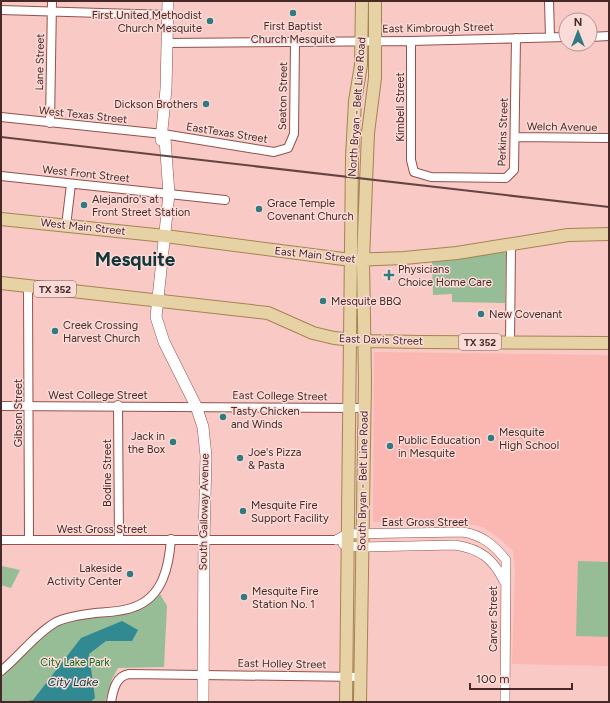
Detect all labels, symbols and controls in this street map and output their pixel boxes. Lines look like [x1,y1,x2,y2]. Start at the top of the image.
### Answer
marker: First Baptist Church Mesquite [288,8,298,18]
place label: First United Methodist Church Mesquite [92,9,202,35]
north arrow [558,12,598,52]
marker: First United Methodist Church Mesquite [205,16,215,26]
text: N [574,16,582,29]
place label: First Baptist Church Mesquite [251,20,335,46]
street label: East Kimbrough Street [382,21,494,35]
street label: Lane Street [33,33,47,91]
street label: North Bryan - Belt Line Road [346,37,368,177]
street label: Seaton Street [276,62,290,130]
street label: Kimbell Street [394,72,407,142]
street label: Perkins Street [495,97,511,167]
place label: Dickson Brothers [114,98,198,111]
marker: Dickson Brothers [201,99,211,109]
street label: West Texas Street [38,104,128,126]
street label: EastTexas Street [185,120,269,146]
street label: Welch Avenue [527,120,597,134]
street label: West Front Street [42,163,130,185]
place label: Alejandro's at Front Street Station [92,193,190,219]
place label: Grace Temple Covenant Church [267,197,354,223]
marker: Alejandro's at Front Street Station [79,200,89,210]
marker: Grace Temple Covenant Church [254,204,264,214]
street label: West Main Street [40,216,126,238]
street label: East Main Street [274,244,356,266]
district label: Mesquite [95,248,176,271]
place label: Physicians Choice Home Care [398,263,492,289]
marker: Physicians Choice Home Care [383,269,395,281]
road number: TX 352 [34,281,76,297]
place label: Mesquite BBQ [331,295,402,308]
marker: Mesquite BBQ [318,296,328,306]
place label: New Covenant [489,308,563,321]
marker: New Covenant [476,309,486,319]
place label: Creek Crossing Harvest Church [63,319,140,345]
marker: Creek Crossing Harvest Church [50,326,60,336]
street label: East Davis Street [339,332,423,348]
road number: TX 352 [459,334,501,350]
street label: Gibson Street [12,379,25,447]
street label: West College Street [48,389,148,402]
street label: East College Street [232,389,328,403]
place label: Tasty Chicken and Winds [231,405,300,431]
street label: South Bryan - Belt Line Road [355,411,371,551]
marker: Tasty Chicken and Winds [218,412,228,422]
place label: Mesquite High School [499,426,559,452]
place label: Jack in the Box [128,430,166,456]
marker: Mesquite High School [486,433,496,443]
place label: Public Education in Mesquite [398,434,480,460]
marker: Jack in the Box [168,437,178,447]
street label: Bodine Street [101,439,114,507]
marker: Public Education in Mesquite [385,441,395,451]
place label: Joe's Pizza & Pasta [248,446,301,472]
street label: South Galloway Avenue [196,453,212,571]
marker: Joe's Pizza & Pasta [235,453,245,463]
place label: Mesquite Fire Support Facility [251,499,329,525]
marker: Mesquite Fire Support Facility [238,506,248,516]
street label: East Gross Street [382,516,468,529]
street label: West Gross Street [57,523,147,536]
place label: Lakeside Activity Center [47,562,122,588]
marker: Lakeside Activity Center [125,569,135,579]
place label: Mesquite Fire Station No. 1 [252,585,319,611]
street label: Carver Street [487,586,500,652]
marker: Mesquite Fire Station No. 1 [239,592,249,602]
park label: City Lake Park [40,656,110,669]
street label: East Holley Street [238,657,326,671]
scale bar [470,665,572,691]
text: 100 m [476,672,510,686]
water label: City Lake [48,675,99,689]

